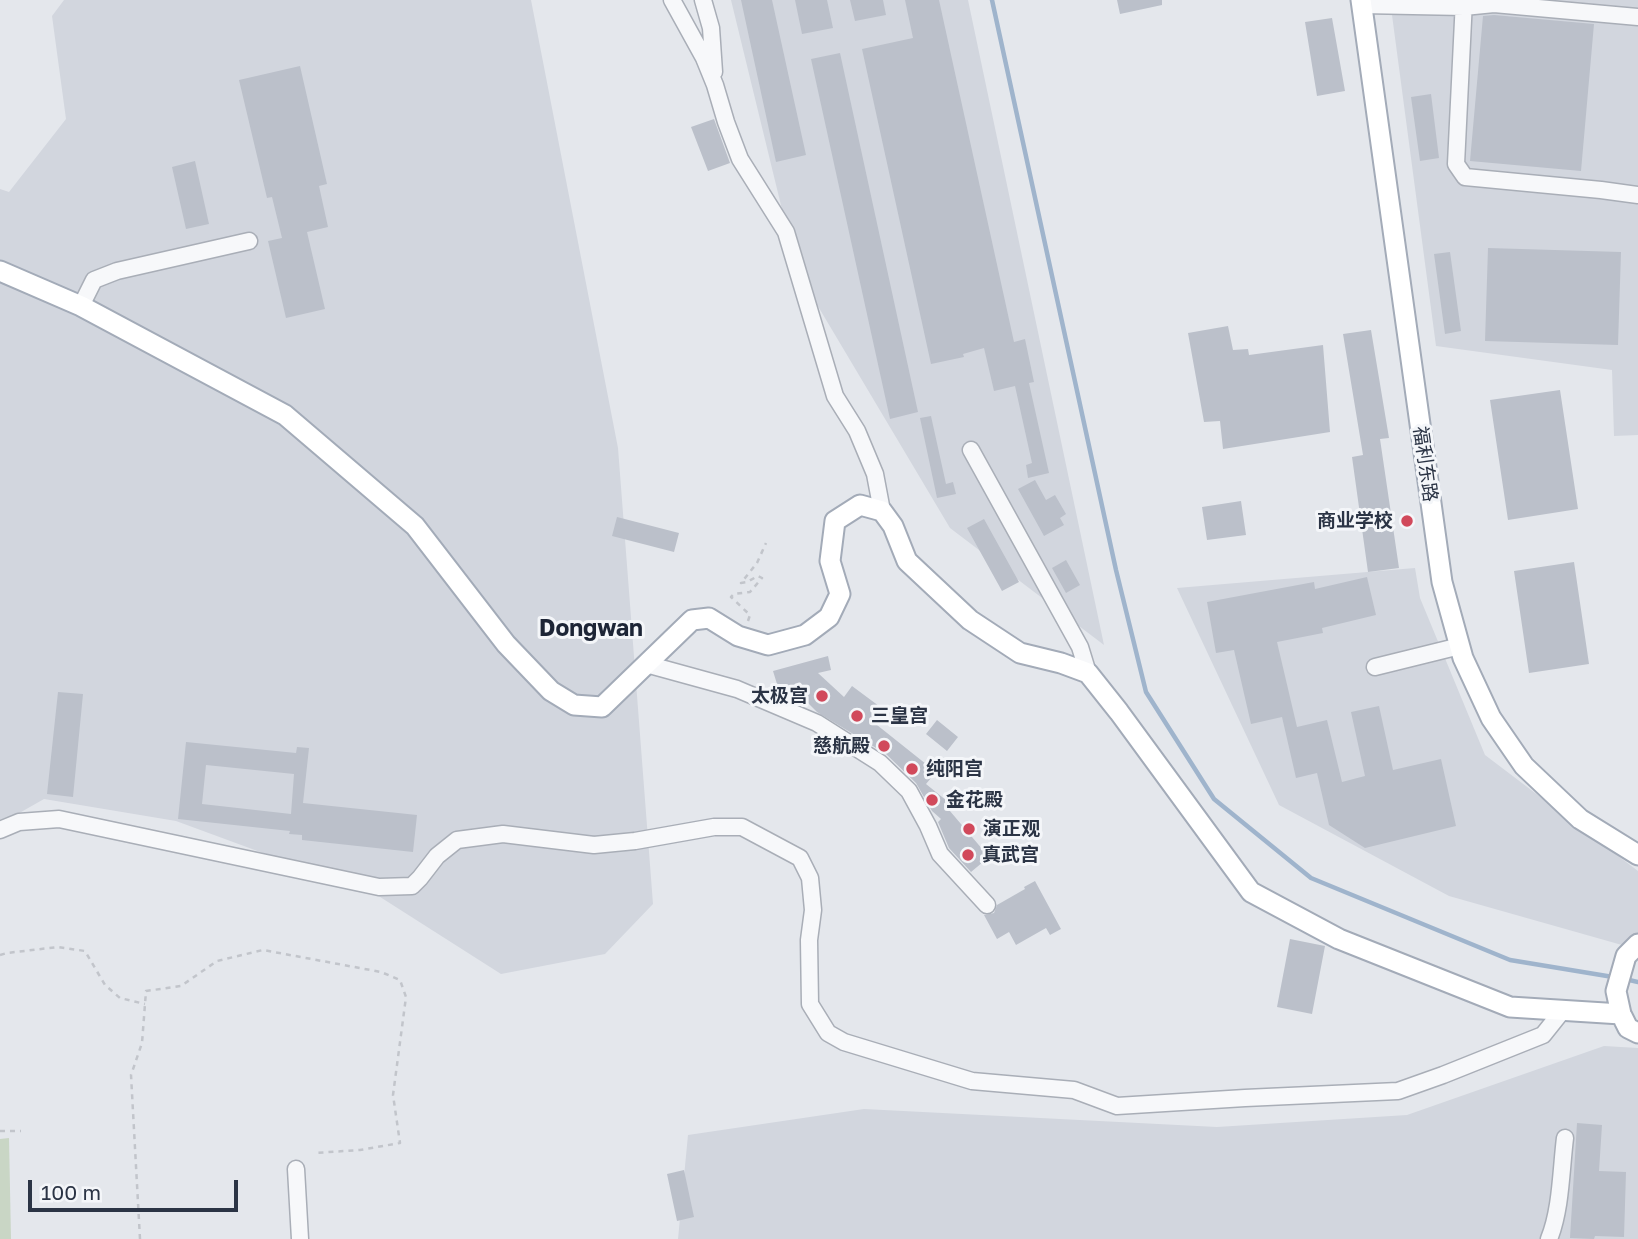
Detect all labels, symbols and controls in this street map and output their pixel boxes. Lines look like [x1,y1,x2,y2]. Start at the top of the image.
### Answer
street label: 福利东路 [1408,425,1442,503]
place label: 商业学校 [1317,510,1393,532]
marker: 商业学校 [1399,513,1415,529]
district label: Dongwan [539,615,643,643]
place label: 太极宫 [751,685,808,707]
marker: 太极宫 [814,688,830,704]
place label: 三皇宫 [871,705,928,727]
marker: 三皇宫 [849,708,865,724]
place label: 慈航殿 [813,735,870,757]
marker: 慈航殿 [876,738,892,754]
place label: 纯阳宫 [926,758,983,780]
marker: 纯阳宫 [904,761,920,777]
place label: 金花殿 [946,789,1003,811]
marker: 金花殿 [924,792,940,808]
place label: 演正观 [983,818,1040,840]
marker: 演正观 [961,821,977,837]
place label: 真武宫 [982,844,1039,866]
marker: 真武宫 [960,847,976,863]
scale bar [32,1166,242,1210]
text: 100 m [41,1179,101,1205]

